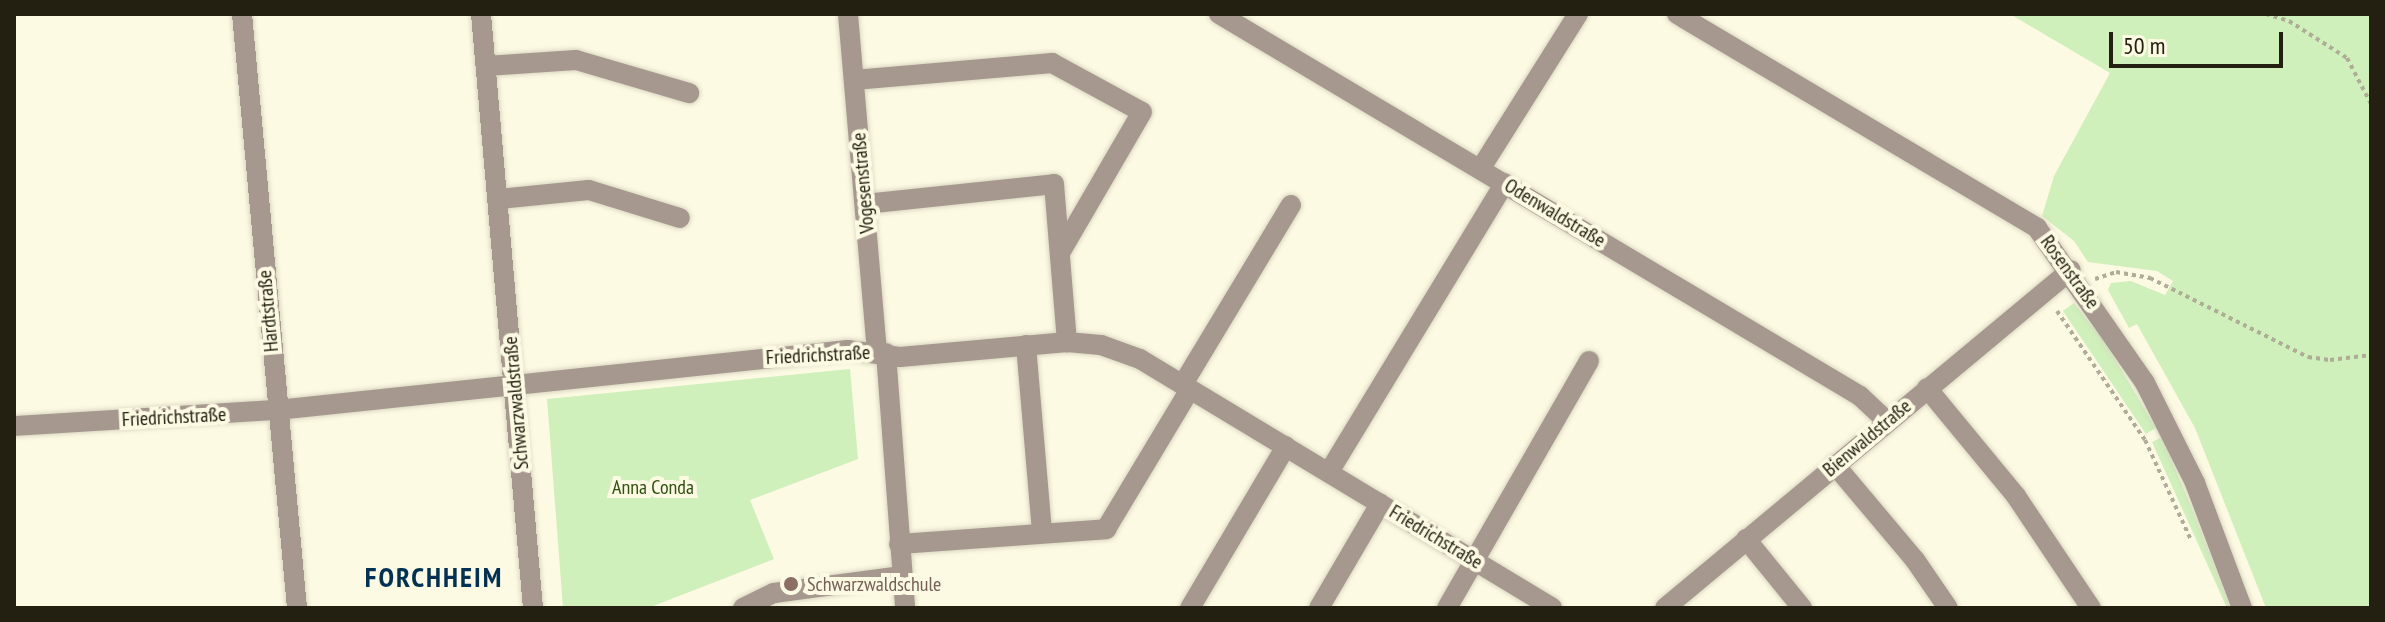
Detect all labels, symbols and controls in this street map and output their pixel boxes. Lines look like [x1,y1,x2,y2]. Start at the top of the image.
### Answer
scale bar [2113,16,2287,66]
text: 50 m [2123,30,2165,61]
street label: Vogesenstraße [847,131,879,235]
street label: Odenwaldstraße [1500,173,1610,253]
street label: Rosenstraße [2035,231,2105,313]
street label: Hardtstraße [252,269,284,353]
street label: Schwarzwaldstraße [498,335,534,471]
street label: Friedrichstraße [765,340,871,370]
street label: Bienwaldstraße [1818,394,1916,482]
street label: Friedrichstraße [121,402,227,432]
park label: Anna Conda [612,475,694,499]
street label: Friedrichstraße [1385,500,1487,574]
district label: FORCHHEIM [365,560,503,594]
place label: Schwarzwaldschule [807,572,941,596]
marker: Schwarzwaldschule [782,575,800,593]

